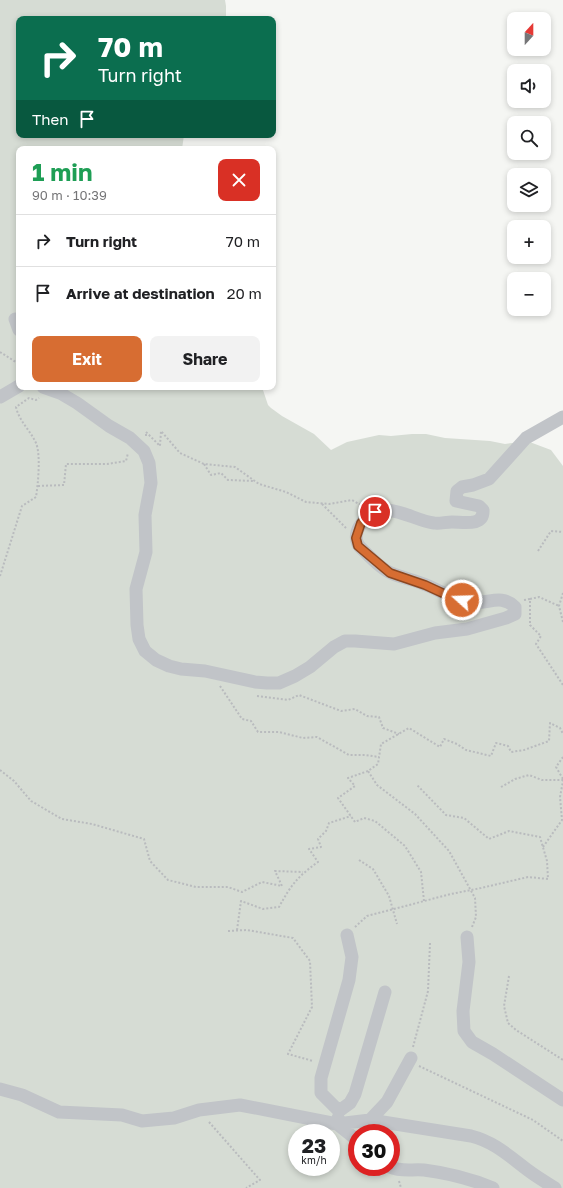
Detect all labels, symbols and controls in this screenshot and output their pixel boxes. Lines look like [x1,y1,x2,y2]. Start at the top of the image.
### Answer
north arrow [507,12,551,56]
map controls [507,12,551,316]
text: 70 m [98,30,163,63]
icon: right [32,32,84,84]
text: Turn right [98,64,182,86]
button: sound [507,64,551,108]
icon: arrive [76,108,98,130]
text: Then [32,110,68,128]
button: search [507,116,551,160]
text: 1 min [32,157,92,186]
button: close [218,159,260,201]
button: layers [507,168,551,212]
text: 90 m · 10:39 [32,187,107,203]
button: + [507,220,551,264]
icon: right [32,230,54,252]
text: Turn right [66,232,137,250]
text: 70 m [226,232,260,250]
button: − [507,272,551,316]
icon: arrive [32,282,54,304]
text: Arrive at destination [66,284,215,302]
text: 20 m [227,284,262,302]
button: Exit [32,336,142,382]
button: Share [150,336,260,382]
pin [358,495,392,529]
icon: arrive [364,501,386,523]
position arrow [441,579,483,621]
speed limit sign: 30 [348,1124,400,1176]
text: 23 [302,1133,326,1157]
text: km/h [301,1154,327,1166]

